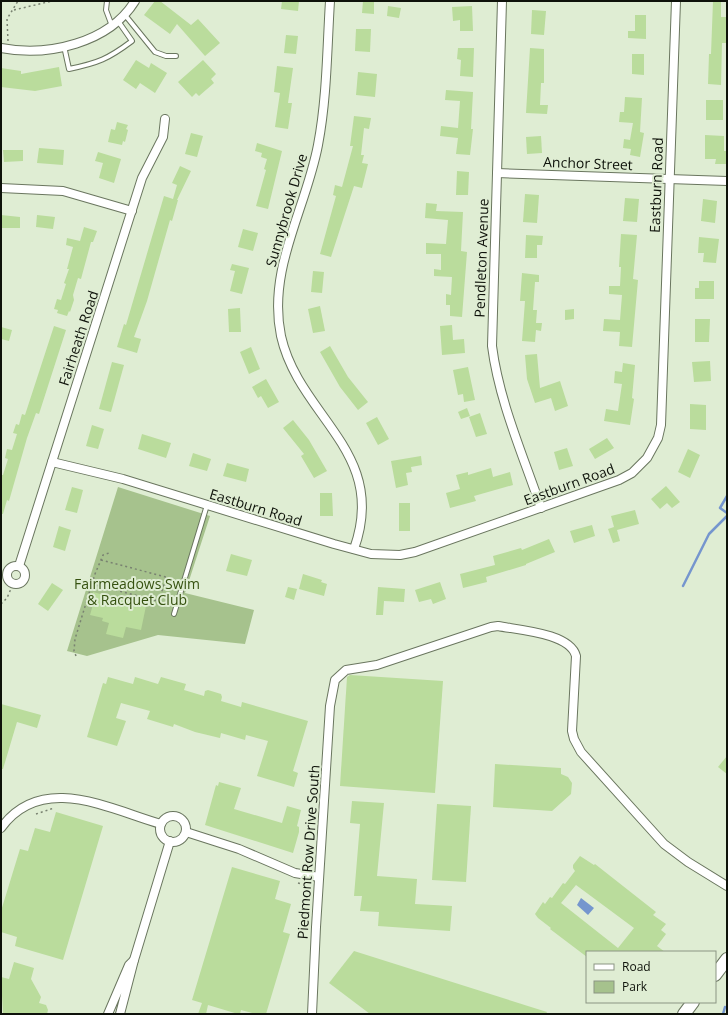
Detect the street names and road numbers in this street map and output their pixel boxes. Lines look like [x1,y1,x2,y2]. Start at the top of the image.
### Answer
street label: Eastburn Road [645,137,667,233]
street label: Sunnybrook Drive [261,151,311,269]
street label: Anchor Street [543,152,633,174]
street label: Pendleton Avenue [469,198,493,318]
street label: Fairheath Road [54,288,102,388]
street label: Eastburn Road [521,459,617,509]
street label: Eastburn Road [207,484,305,530]
street label: Piedmont Row Drive South [292,764,324,940]

